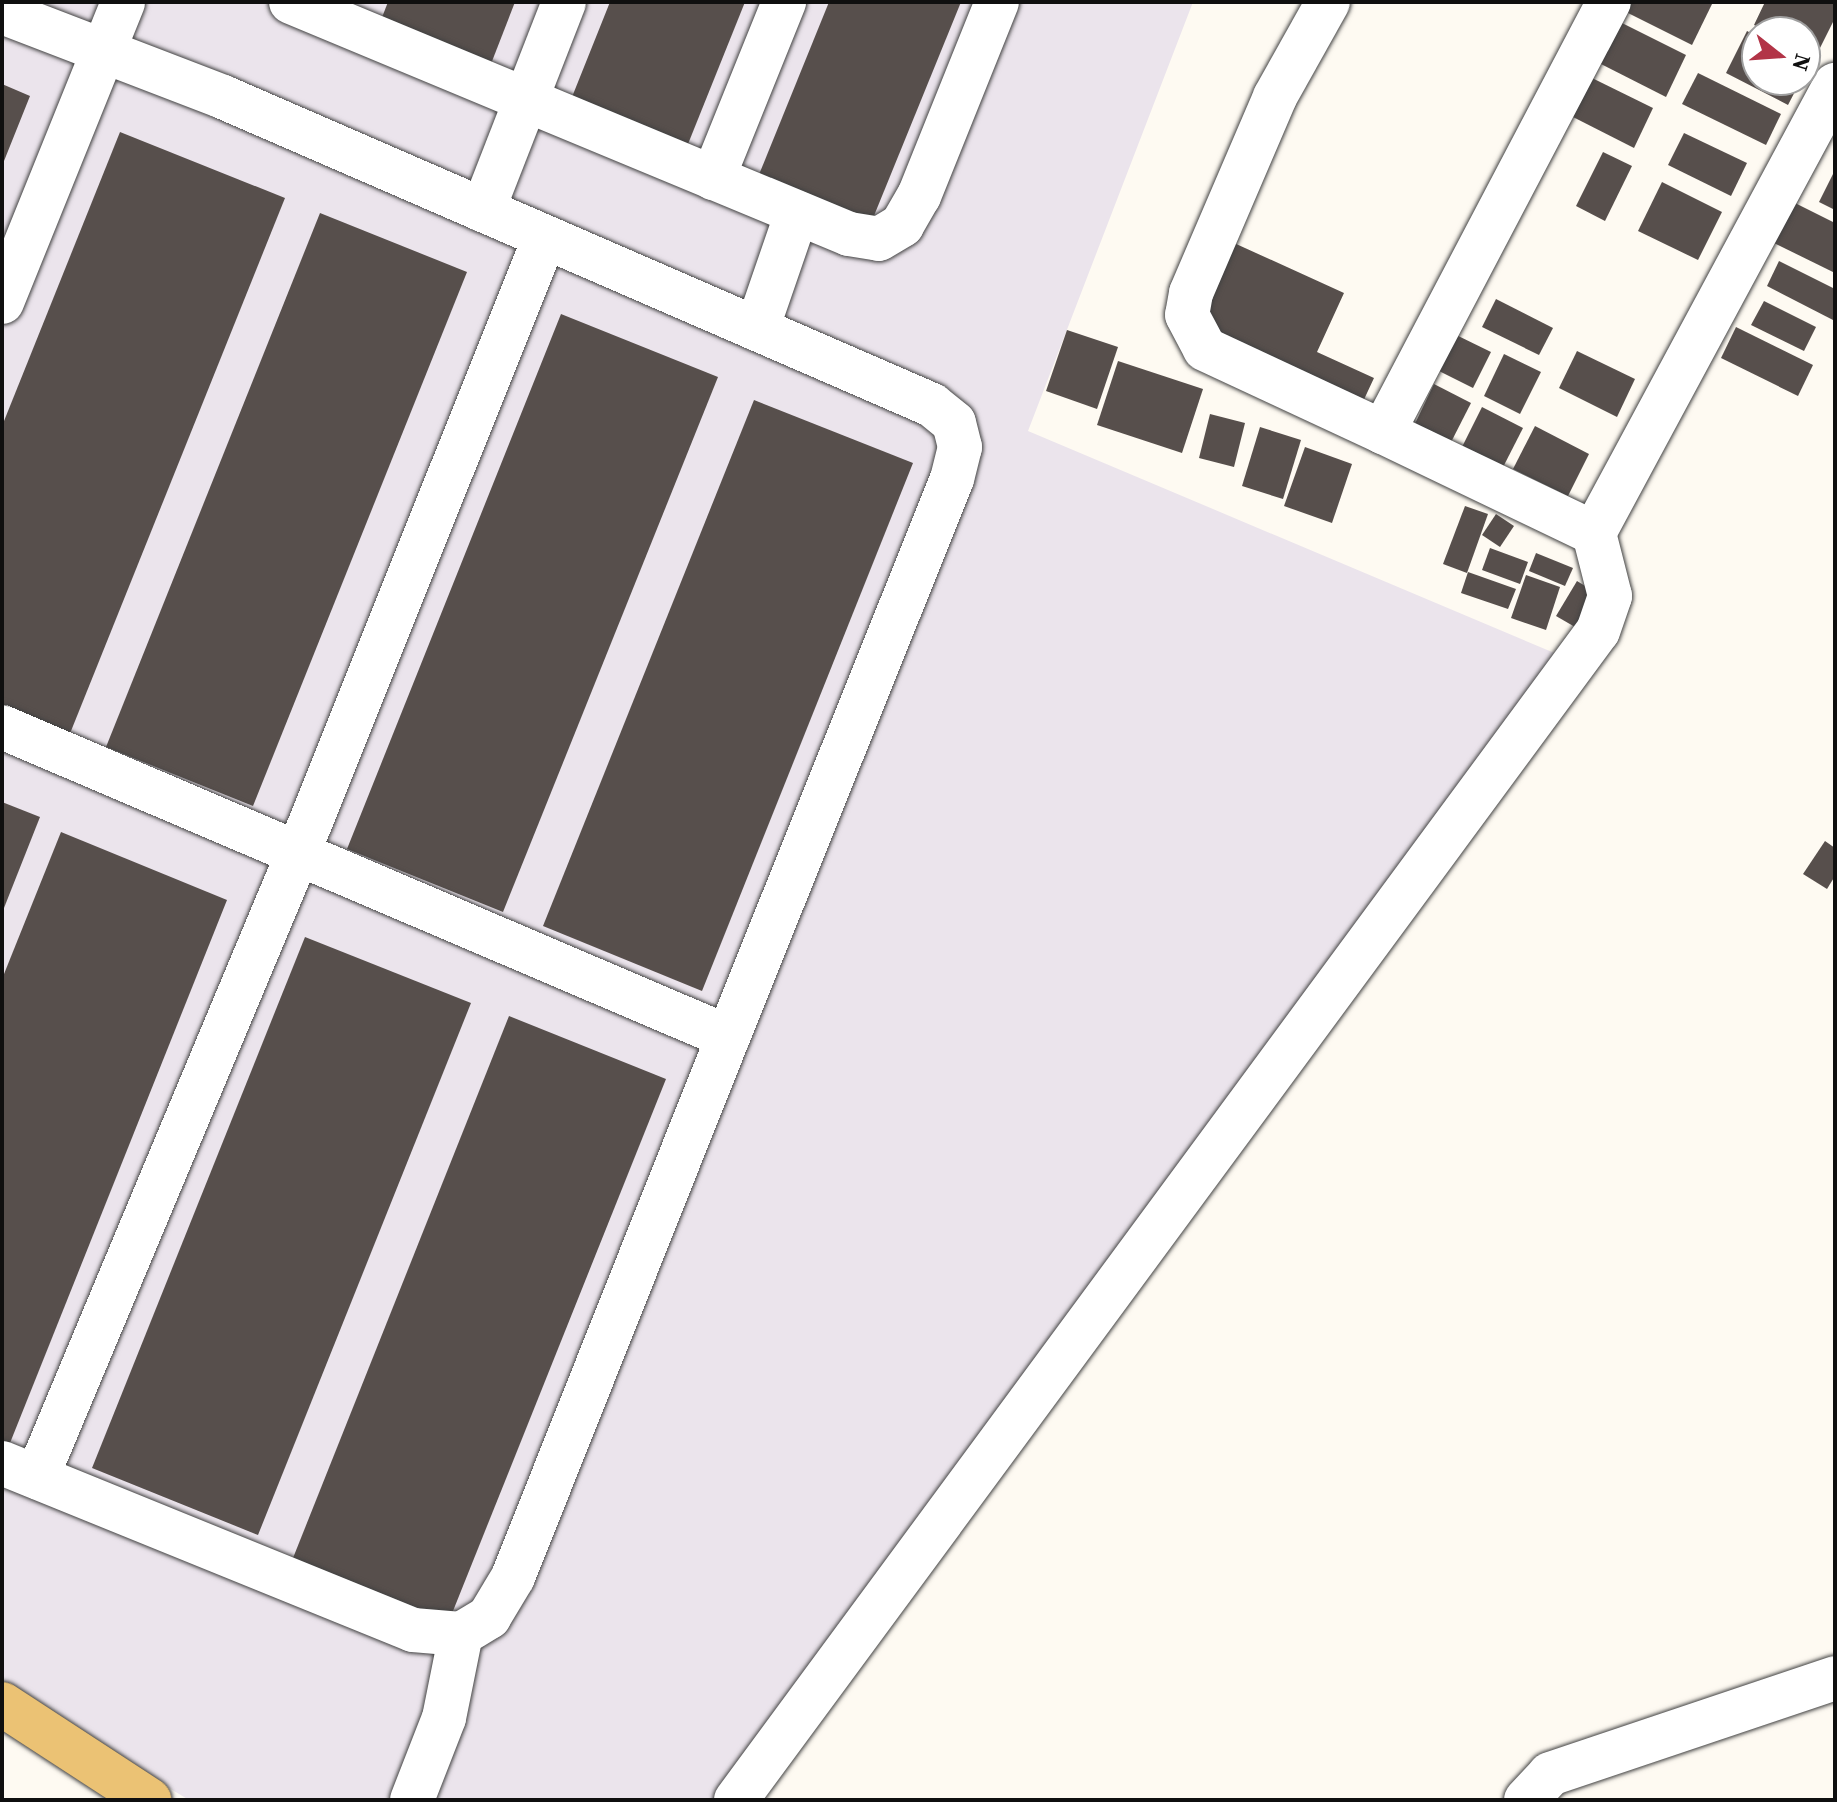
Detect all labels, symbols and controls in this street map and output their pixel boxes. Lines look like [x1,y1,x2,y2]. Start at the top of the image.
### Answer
north arrow [1741,16,1821,96]
text: N [1785,50,1819,74]

